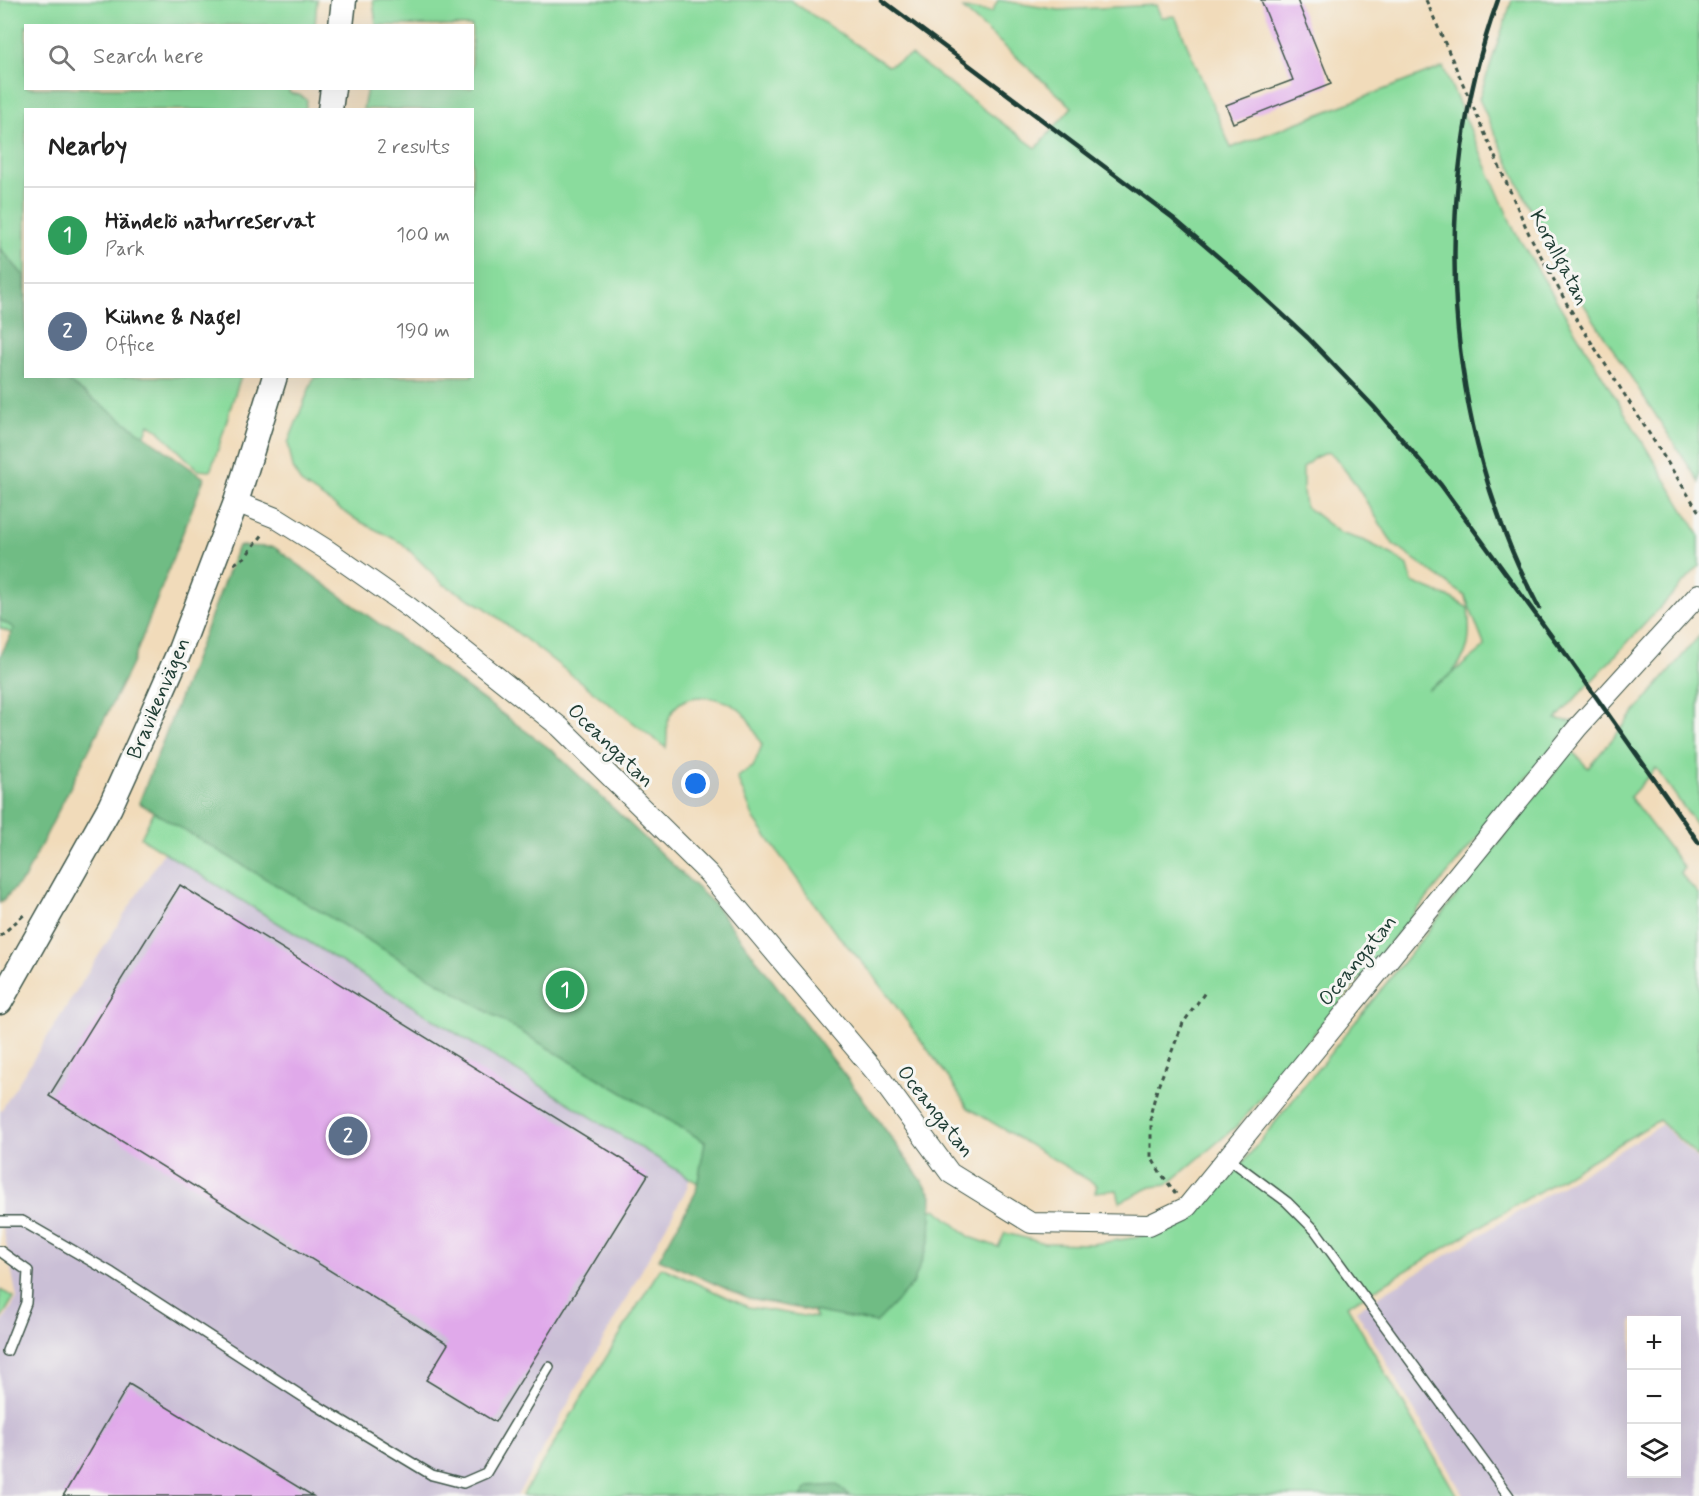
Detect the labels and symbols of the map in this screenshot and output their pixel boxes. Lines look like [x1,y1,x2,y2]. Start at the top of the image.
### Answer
street label: Korallgatan [1521,205,1596,311]
street label: Bravikenvägen [121,633,197,764]
street label: Oceangatan [560,697,660,795]
your location [681,769,710,798]
street label: Oceangatan [1312,909,1404,1013]
pin: 1 [546,968,584,1012]
street label: Oceangatan [889,1059,980,1164]
pin: 2 [328,1114,368,1158]

